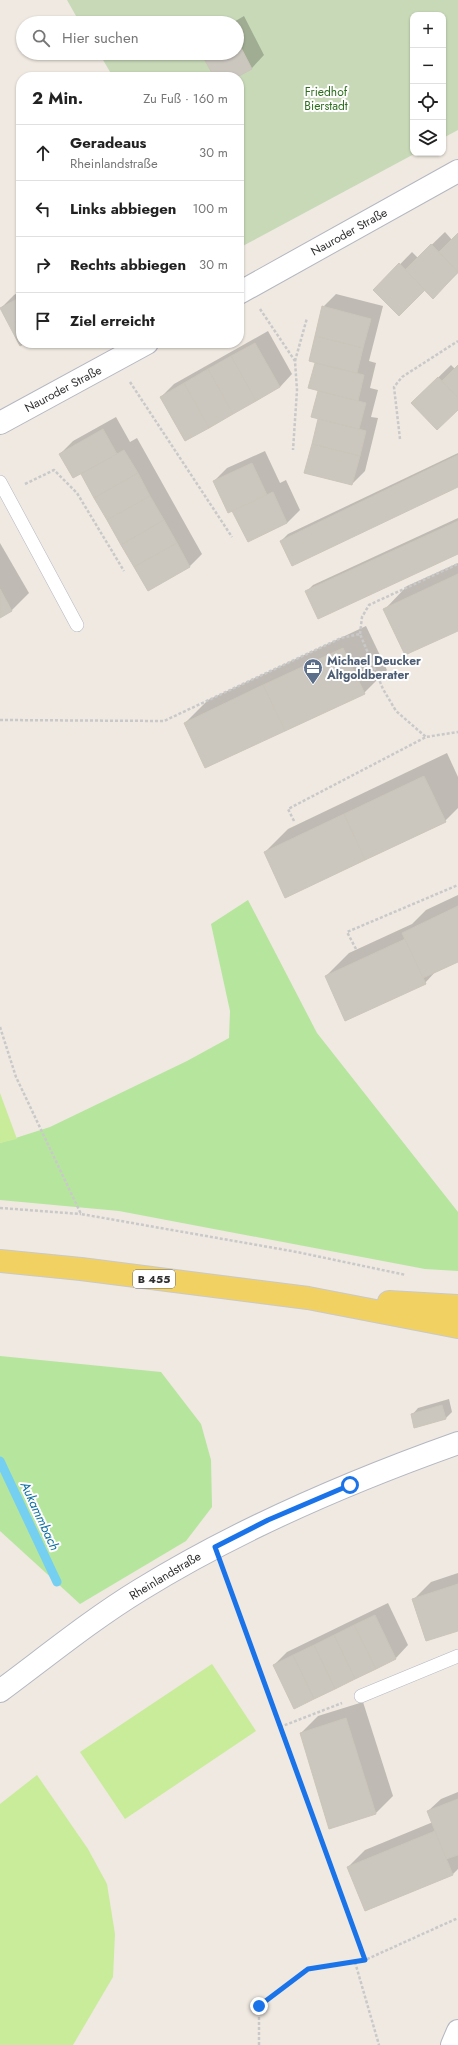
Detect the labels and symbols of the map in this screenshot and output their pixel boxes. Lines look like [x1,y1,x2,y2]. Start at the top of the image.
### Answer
park label: Friedhof Bierstadt [304,83,348,115]
street label: Nauroder Straße [308,204,390,260]
street label: Nauroder Straße [21,361,105,417]
place label: Michael Deucker Altgoldberater [326,652,421,684]
office icon: Michael Deucker Altgoldberater [302,657,324,685]
road number: B 455 [133,1270,175,1288]
route start [341,1476,359,1494]
water label: Aukammbach [15,1477,64,1554]
street label: Rheinlandstraße [126,1547,204,1605]
route end [250,1997,268,2015]

